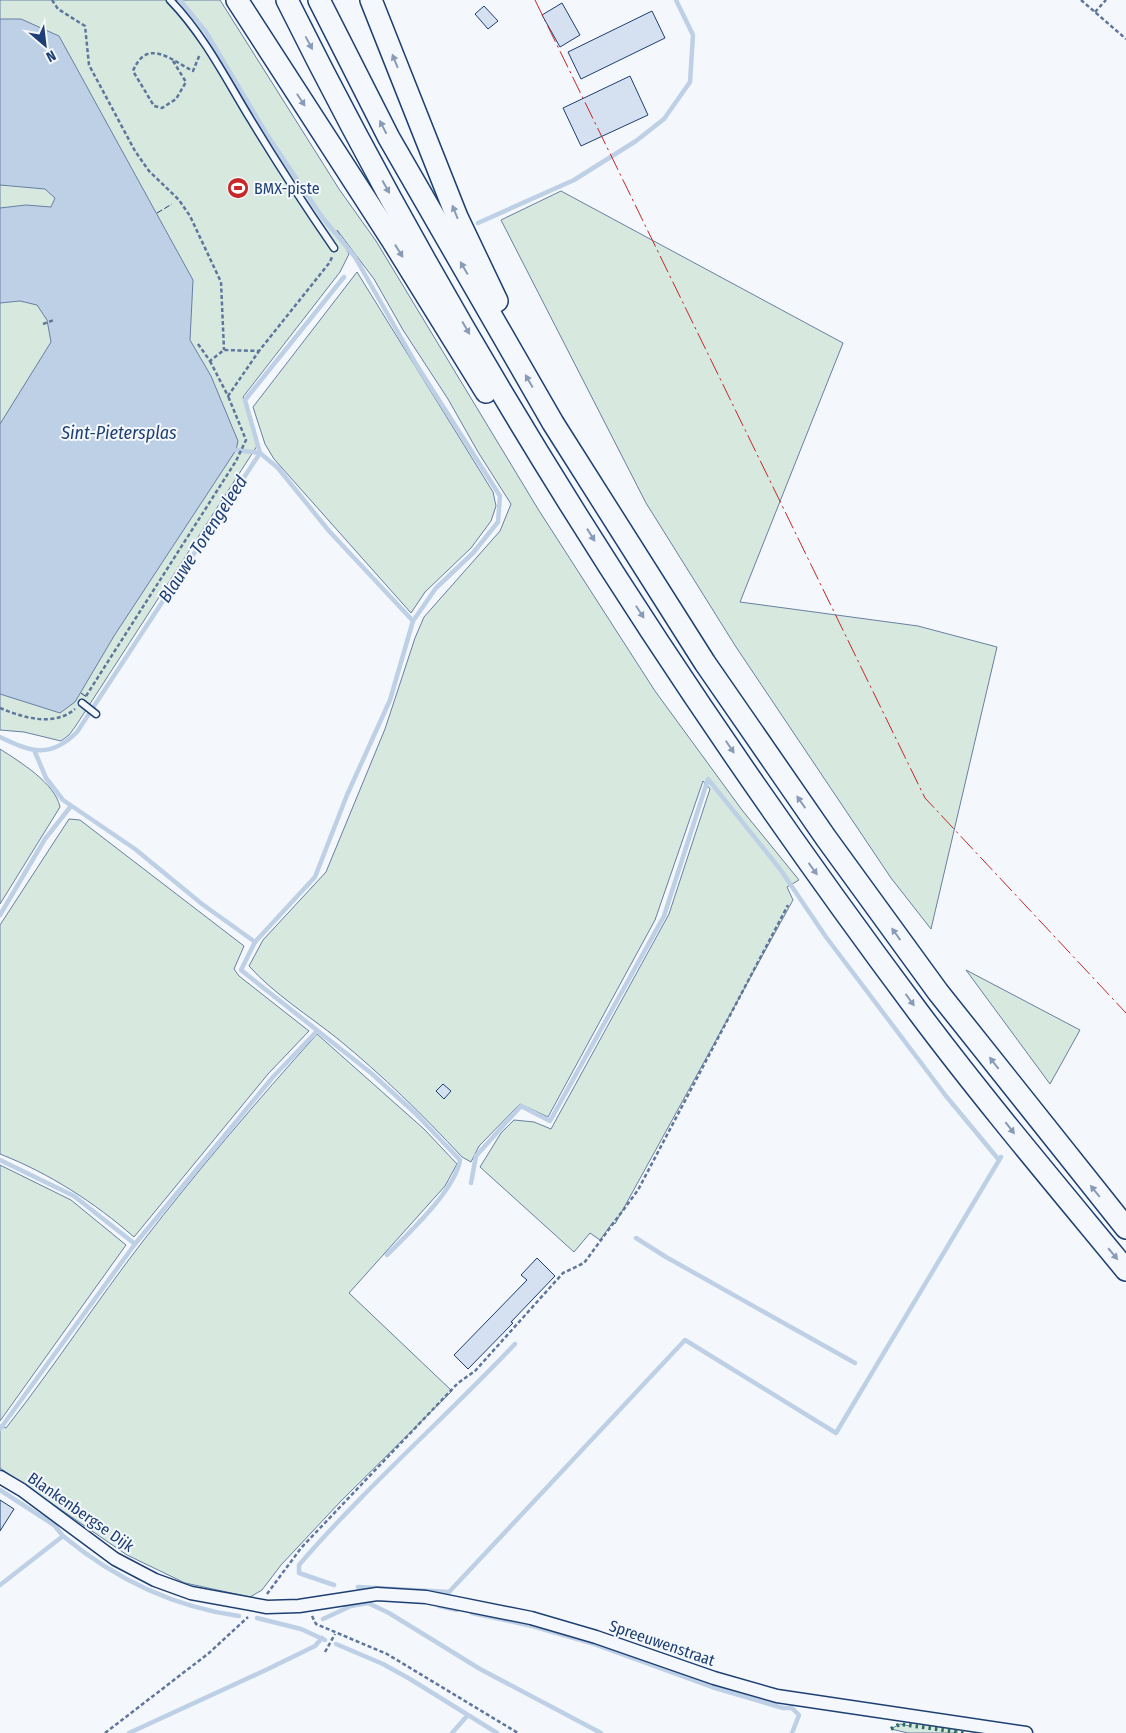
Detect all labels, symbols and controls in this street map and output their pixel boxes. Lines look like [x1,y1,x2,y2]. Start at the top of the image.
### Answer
north arrow [20,20,70,70]
one-way arrow [305,36,313,50]
text: N [43,47,59,66]
one-way arrow [391,53,398,68]
one-way arrow [296,94,306,107]
one-way arrow [379,120,387,134]
sports icon: BMX-piste [226,176,250,200]
place label: BMX-piste [254,179,320,198]
one-way arrow [381,180,390,193]
one-way arrow [451,204,458,219]
one-way arrow [394,245,403,258]
one-way arrow [459,261,468,275]
one-way arrow [461,321,470,335]
one-way arrow [524,374,533,388]
water label: Sint-Pietersplas [60,422,177,444]
water label: Blauwe Torengeleed [154,471,252,607]
one-way arrow [586,528,595,542]
one-way arrow [635,605,645,618]
one-way arrow [725,740,735,754]
one-way arrow [796,795,806,809]
one-way arrow [808,862,819,875]
one-way arrow [891,927,901,941]
one-way arrow [905,993,915,1007]
one-way arrow [989,1057,999,1070]
one-way arrow [1004,1121,1015,1134]
one-way arrow [1089,1185,1101,1197]
one-way arrow [1107,1247,1118,1260]
street label: Blankenbergse Dijk [24,1468,138,1556]
street label: Spreeuwenstraat [607,1616,718,1670]

